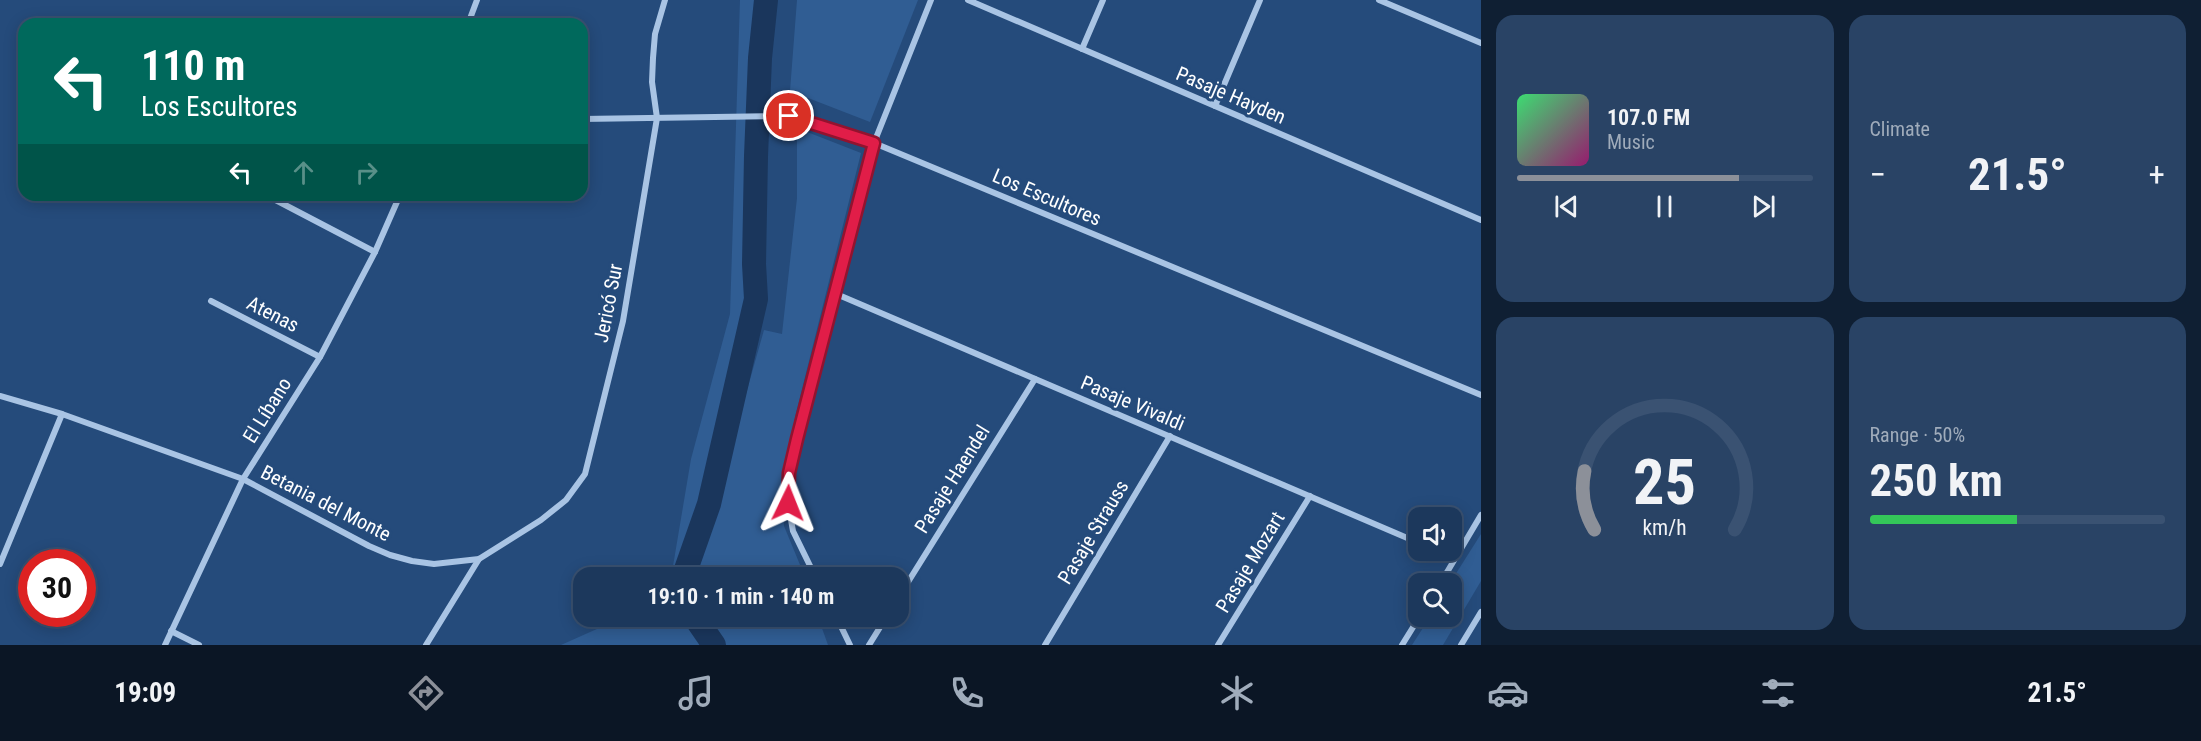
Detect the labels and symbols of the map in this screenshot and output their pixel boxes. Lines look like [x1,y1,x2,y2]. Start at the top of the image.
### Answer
street label: Pasaje Hayden [1173,61,1289,129]
pin [763,90,814,141]
street label: Los Escultores [989,163,1105,231]
street label: Jericó Sur [589,262,627,344]
street label: Atenas [243,291,303,337]
street label: Pasaje Vivaldi [1077,370,1189,436]
street label: El Líbano [238,373,296,447]
street label: Pasaje Haendel [909,421,995,537]
street label: Betania del Monte [257,460,395,546]
position arrow [756,471,820,535]
street label: Pasaje Strauss [1053,476,1133,588]
street label: Pasaje Mozart [1210,507,1290,617]
speed limit sign: 30 [18,549,96,627]

